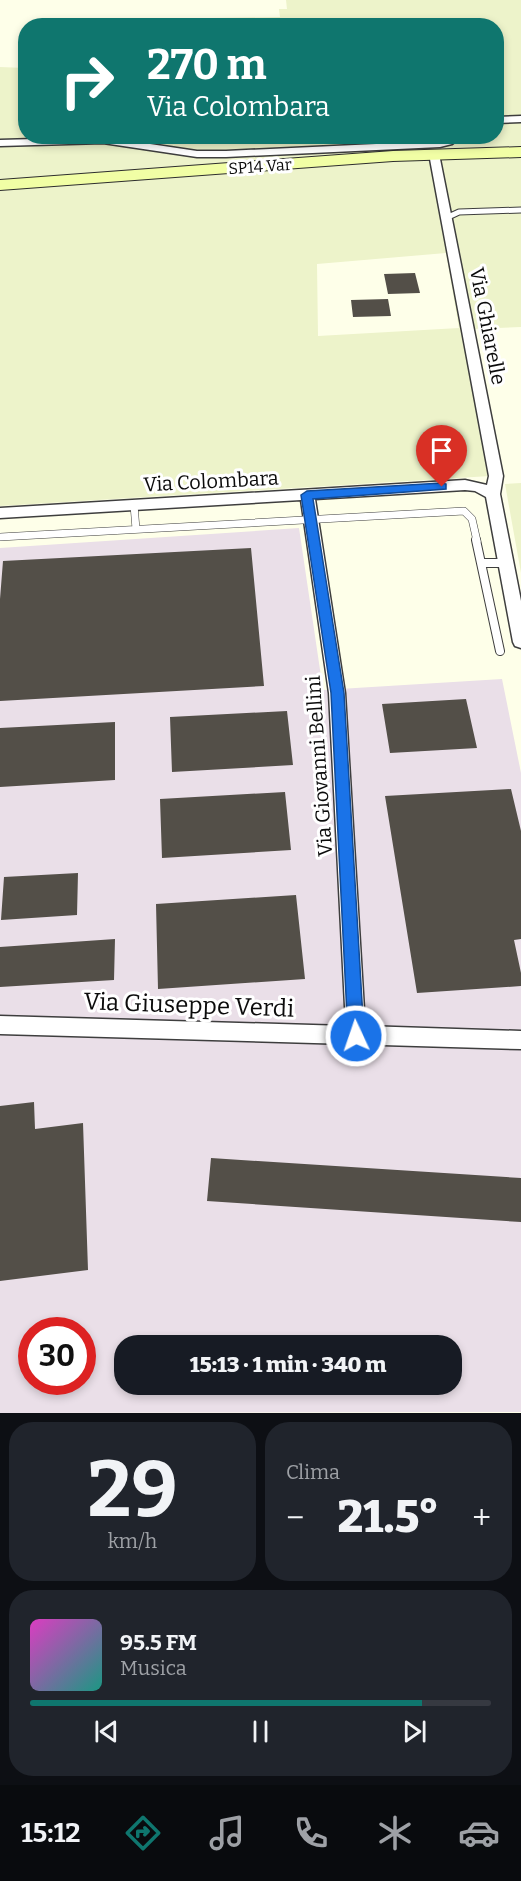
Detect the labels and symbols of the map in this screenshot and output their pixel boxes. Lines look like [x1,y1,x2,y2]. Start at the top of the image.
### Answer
street label: SP14 Var [228,155,292,178]
street label: Via Ghiarelle [465,265,511,387]
pin [416,425,467,487]
street label: Via Colombara [143,465,279,497]
street label: Via Giovanni Bellini [301,675,337,857]
street label: Via Giuseppe Verdi [83,987,295,1023]
position arrow [324,1004,388,1068]
speed limit sign: 30 [18,1317,96,1395]

